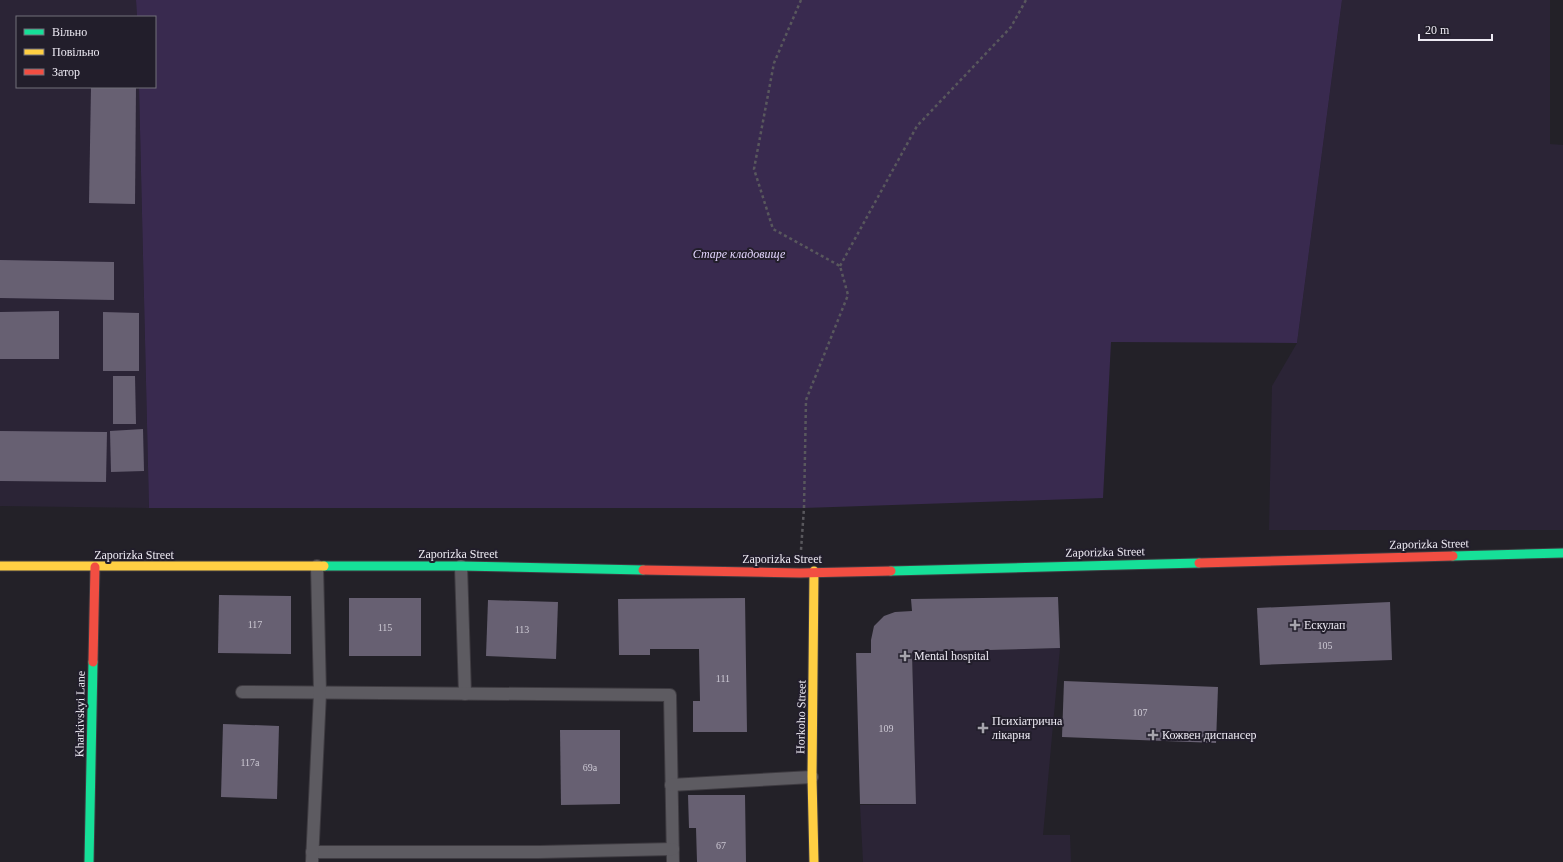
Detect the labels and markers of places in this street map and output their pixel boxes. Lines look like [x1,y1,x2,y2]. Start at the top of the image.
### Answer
place label: Ескулап [1304,618,1346,632]
marker: Ескулап [1289,619,1301,631]
place label: Mental hospital [914,649,990,663]
marker: Mental hospital [899,650,911,662]
place label: Психіатрична лікарня [992,714,1063,742]
marker: Психіатрична лікарня [977,722,989,734]
place label: Кожвен диспансер [1162,728,1257,742]
marker: Кожвен диспансер [1147,729,1159,741]

